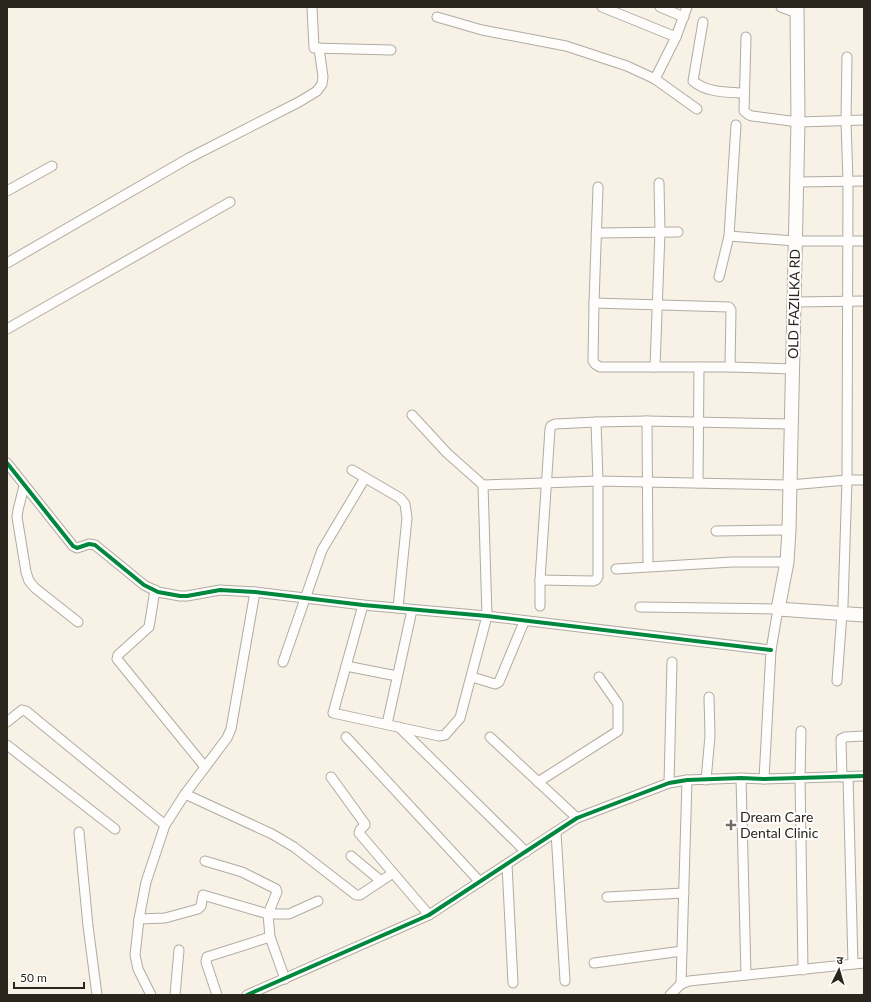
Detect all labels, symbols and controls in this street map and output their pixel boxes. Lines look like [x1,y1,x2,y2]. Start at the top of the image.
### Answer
street label: OLD FAZILKA RD [784,249,803,359]
place label: Dream Care Dental Clinic [740,808,819,841]
marker: Dream Care Dental Clinic [725,819,737,831]
north arrow [819,950,859,990]
text: उ [836,953,844,966]
scale bar [14,964,84,990]
text: 50 m [20,970,47,985]

